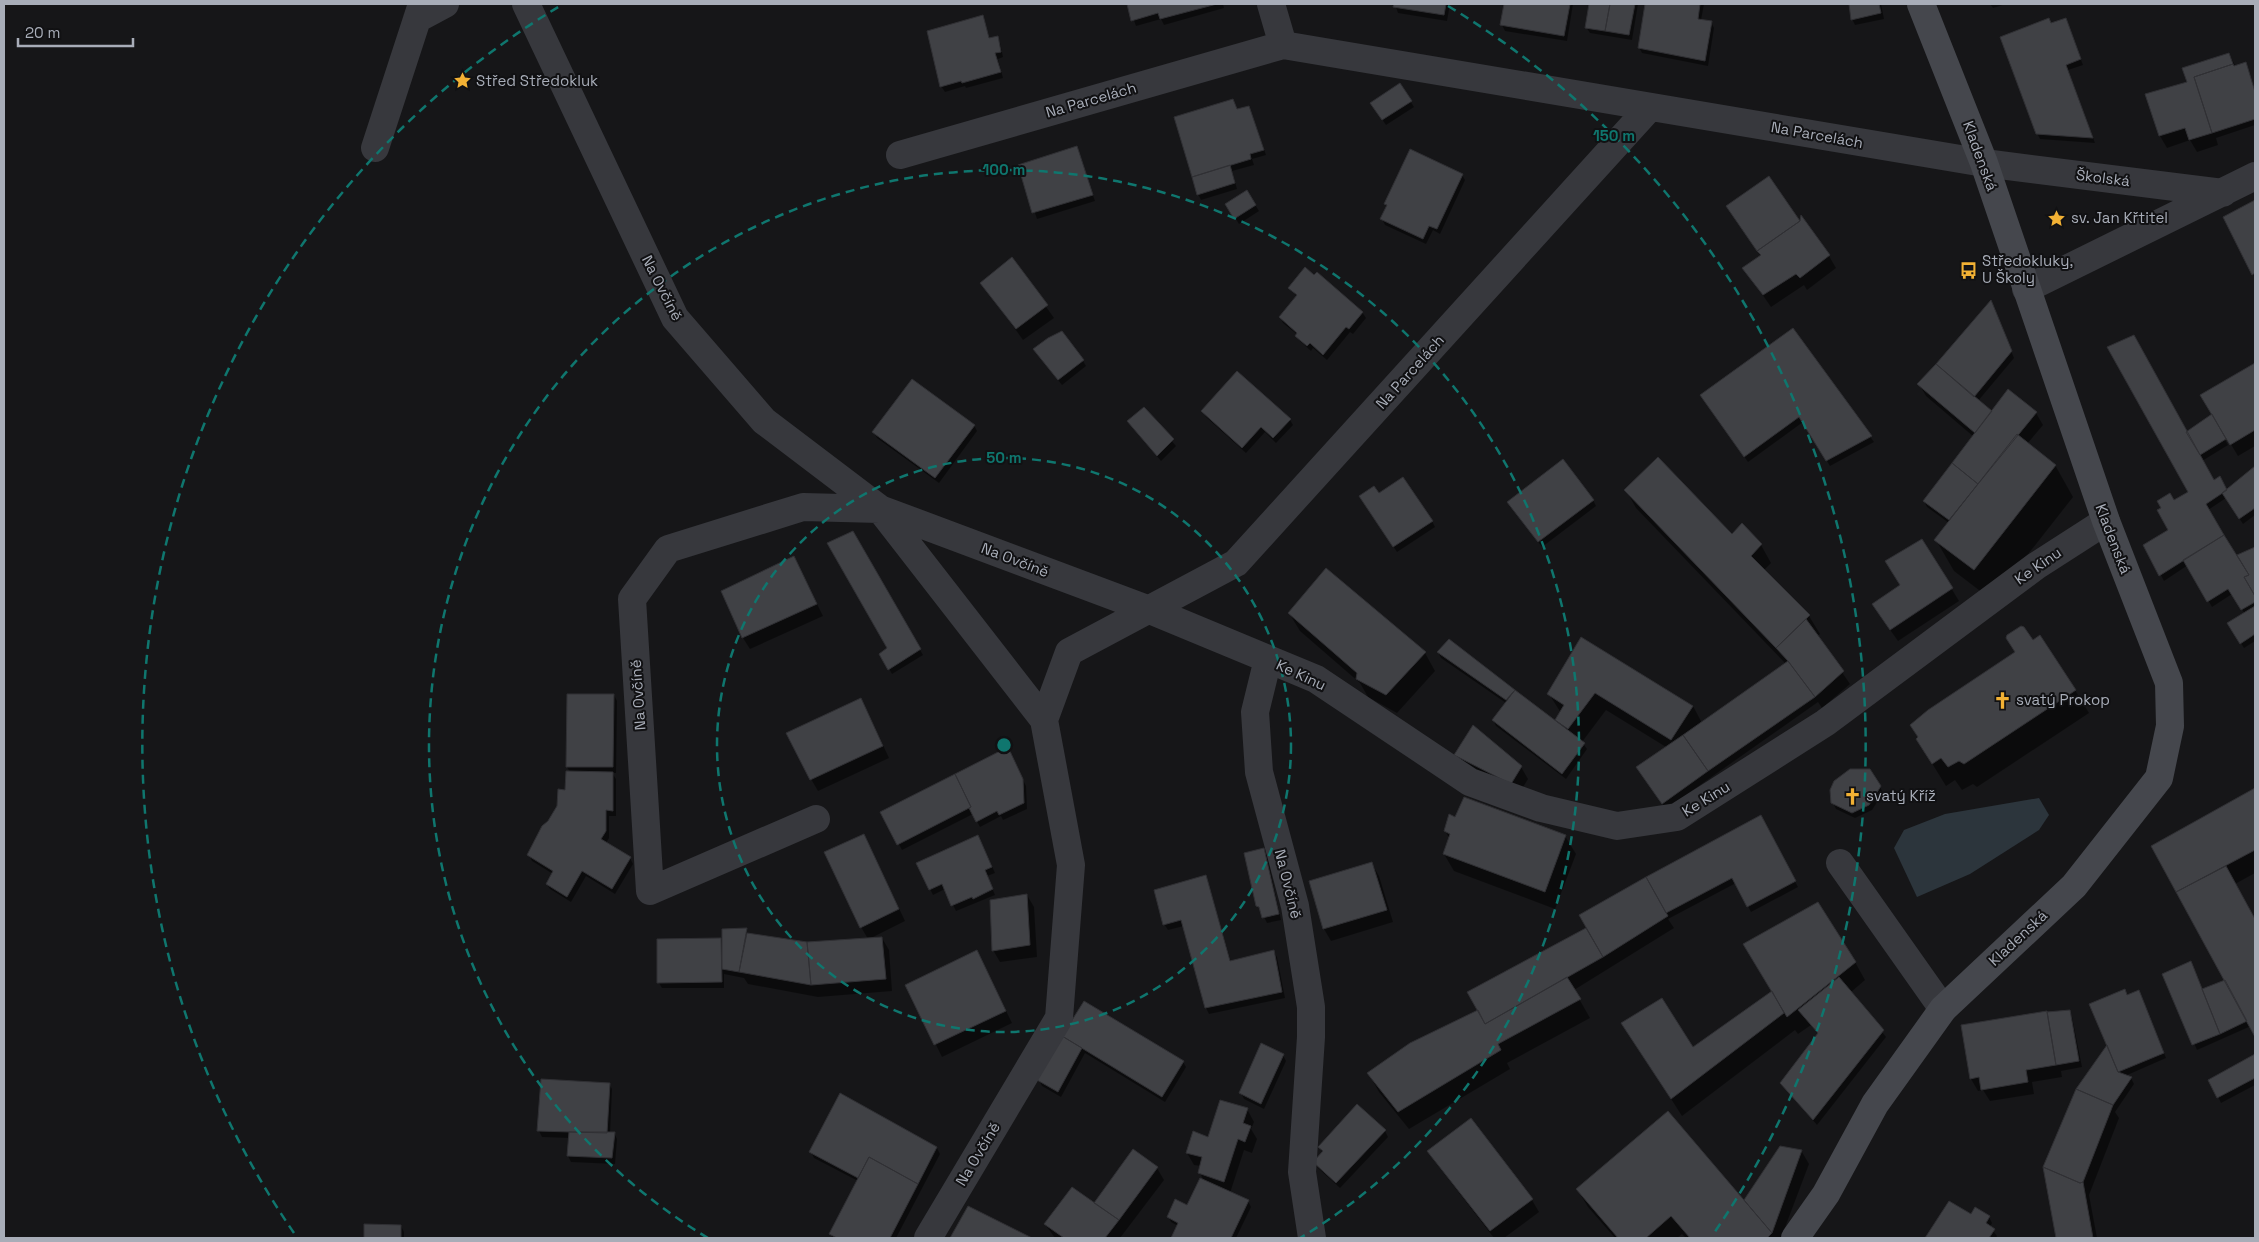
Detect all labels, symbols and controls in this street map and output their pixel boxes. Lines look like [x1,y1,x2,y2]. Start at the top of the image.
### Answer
scale bar [18,15,132,47]
text: 20 m [25,23,60,42]
place icon: Střed Středokluk [452,71,472,91]
place label: Střed Středokluk [476,71,598,90]
street label: Na Parcelách [1043,78,1138,122]
street label: Na Parcelách [1769,117,1865,152]
street label: Kladenská [1959,118,2002,194]
text: 150 m [1593,126,1635,145]
text: 100 m [983,160,1025,179]
street label: Školská [2075,165,2132,190]
place icon: sv. Jan Křtitel [2047,208,2067,228]
place label: sv. Jan Křtitel [2071,208,2168,227]
place label: Středokluky, U Školy [1982,251,2073,287]
street label: Na Ovčíně [638,252,687,324]
bus stop icon: Středokluky, U Školy [1958,260,1978,280]
street label: Na Parcelách [1371,331,1448,413]
text: 50 m [986,448,1022,467]
street label: Kladenská [2091,501,2136,577]
street label: Na Ovčíně [979,538,1052,581]
street label: Ke Kinu [2011,543,2065,588]
street label: Ke Kinu [1273,655,1329,694]
street label: Na Ovčíně [626,659,649,731]
church icon: svatý Prokop [1992,690,2012,710]
place label: svatý Prokop [2016,690,2110,709]
centre of rings [995,736,1013,754]
street label: Ke Kinu [1678,777,1733,821]
church icon: svatý Kříž [1842,786,1862,806]
place label: svatý Kříž [1866,786,1936,805]
street label: Na Ovčíně [1271,847,1306,921]
street label: Kladenská [1984,905,2051,970]
street label: Na Ovčíně [951,1118,1004,1189]

